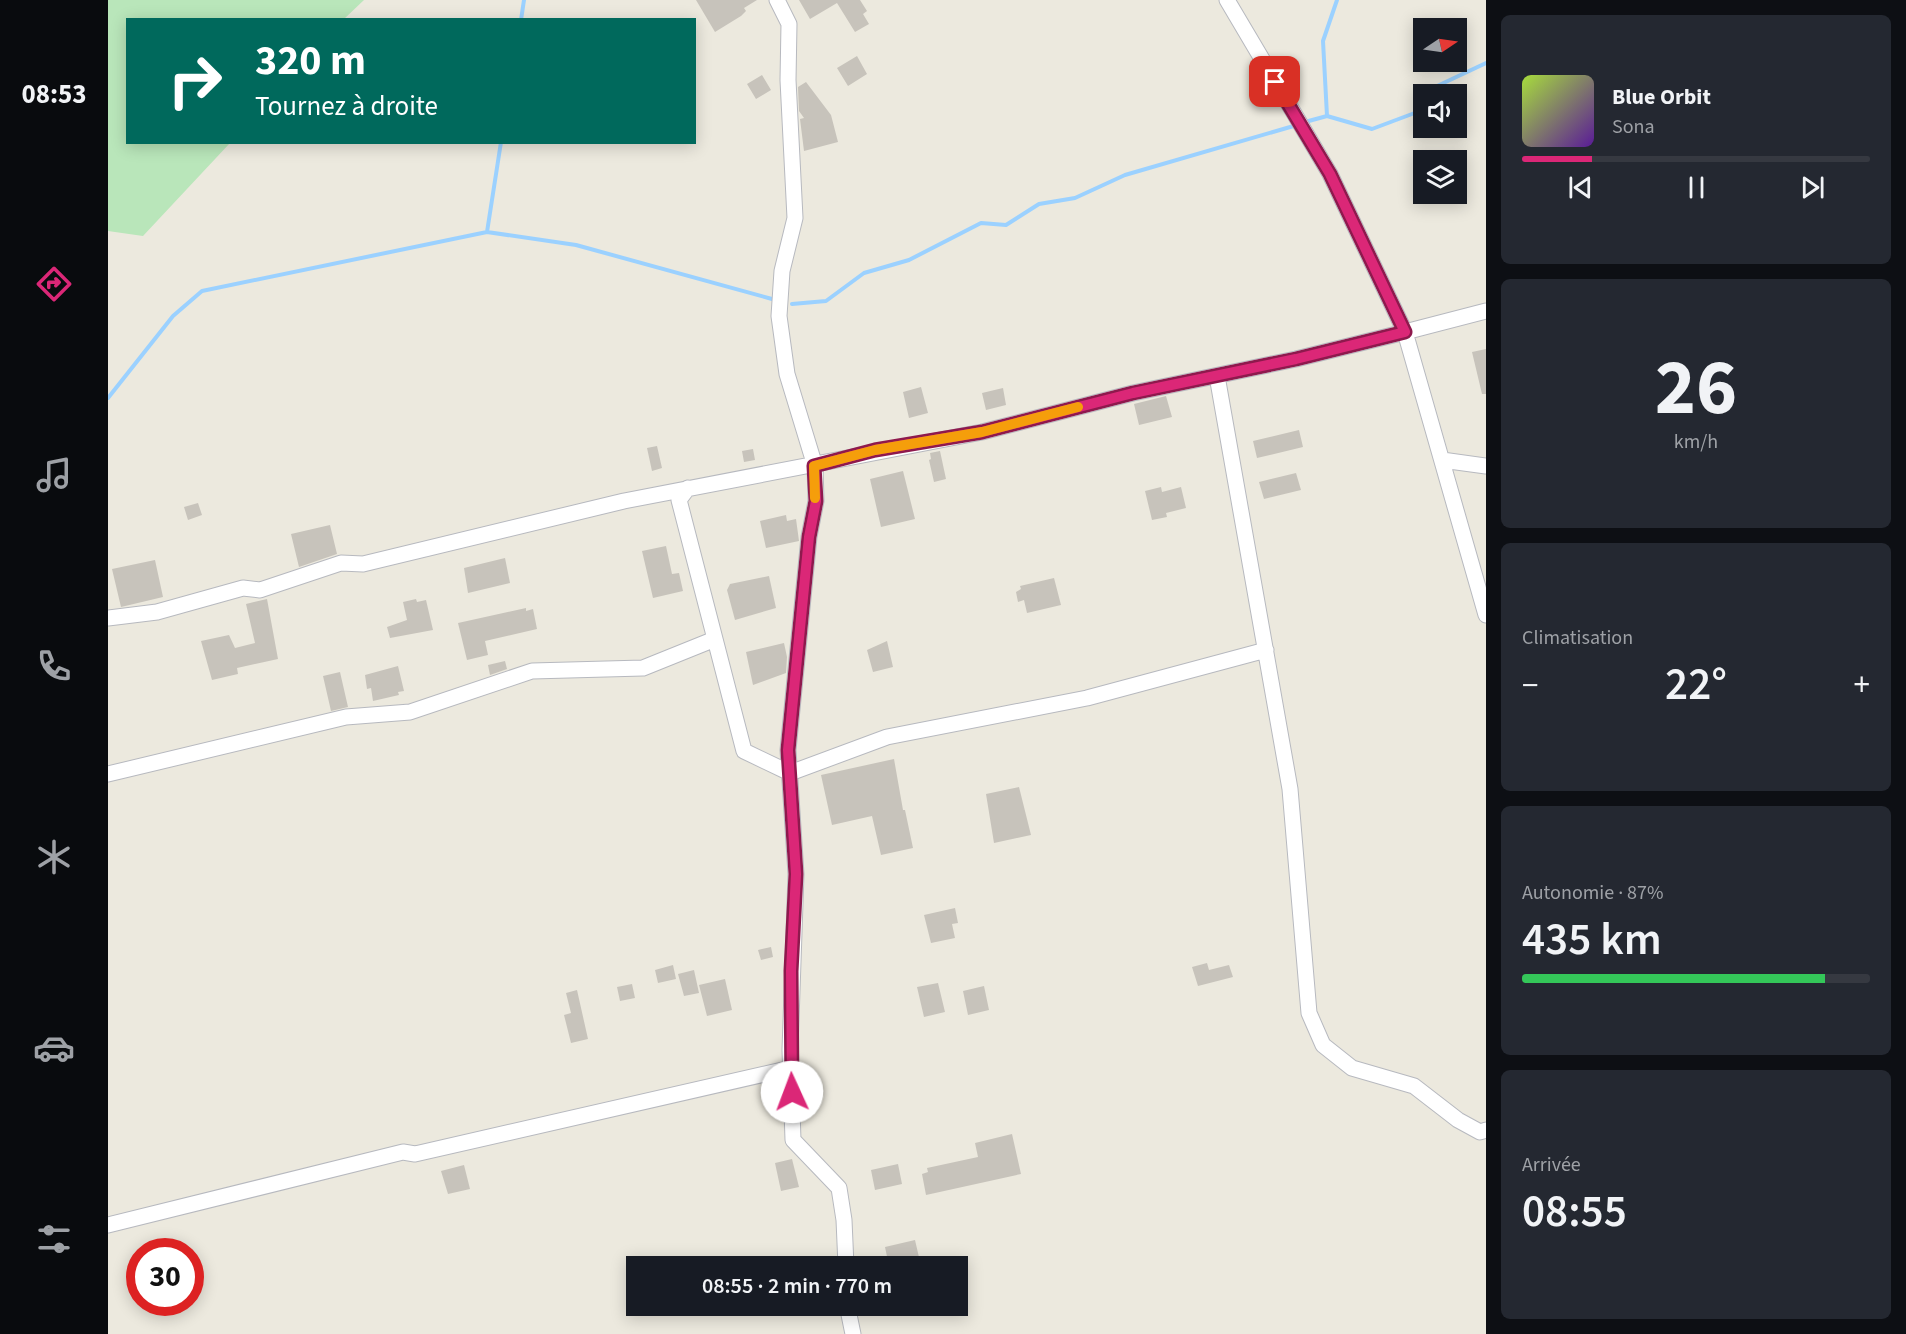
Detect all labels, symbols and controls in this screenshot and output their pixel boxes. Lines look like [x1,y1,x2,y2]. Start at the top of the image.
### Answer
north arrow [1413,18,1467,72]
map controls [1413,18,1467,204]
text: 320 m [255,31,366,91]
icon: right [156,42,234,120]
pin [1249,56,1300,107]
icon: arrive [1258,65,1291,98]
text: 08:53 [21,75,87,114]
text: Blue Orbit [1612,81,1711,113]
button: sound [1413,84,1467,138]
text: Tournez à droite [255,87,438,126]
text: Sona [1612,113,1655,141]
button: layers [1413,150,1467,204]
icon: previous [1564,171,1597,204]
icon: pause [1680,171,1713,204]
icon: next [1796,171,1829,204]
icon: directions [33,263,75,305]
text: 26 [1655,333,1737,444]
text: km/h [1674,428,1718,456]
icon: music [33,454,75,496]
text: Climatisation [1522,624,1633,652]
icon: phone [33,645,75,687]
text: 22° [1665,653,1727,717]
text: − [1522,662,1538,709]
text: + [1854,662,1870,709]
icon: climate [33,836,75,878]
text: Autonomie · 87% [1522,879,1663,907]
text: 435 km [1522,908,1662,972]
icon: car [33,1027,75,1069]
position arrow [760,1060,824,1124]
text: Arrivée [1522,1151,1581,1179]
text: 08:55 [1522,1180,1627,1244]
icon: filters [33,1218,75,1260]
speed limit sign: 30 [126,1238,204,1316]
text: 08:55 · 2 min · 770 m [702,1270,892,1302]

